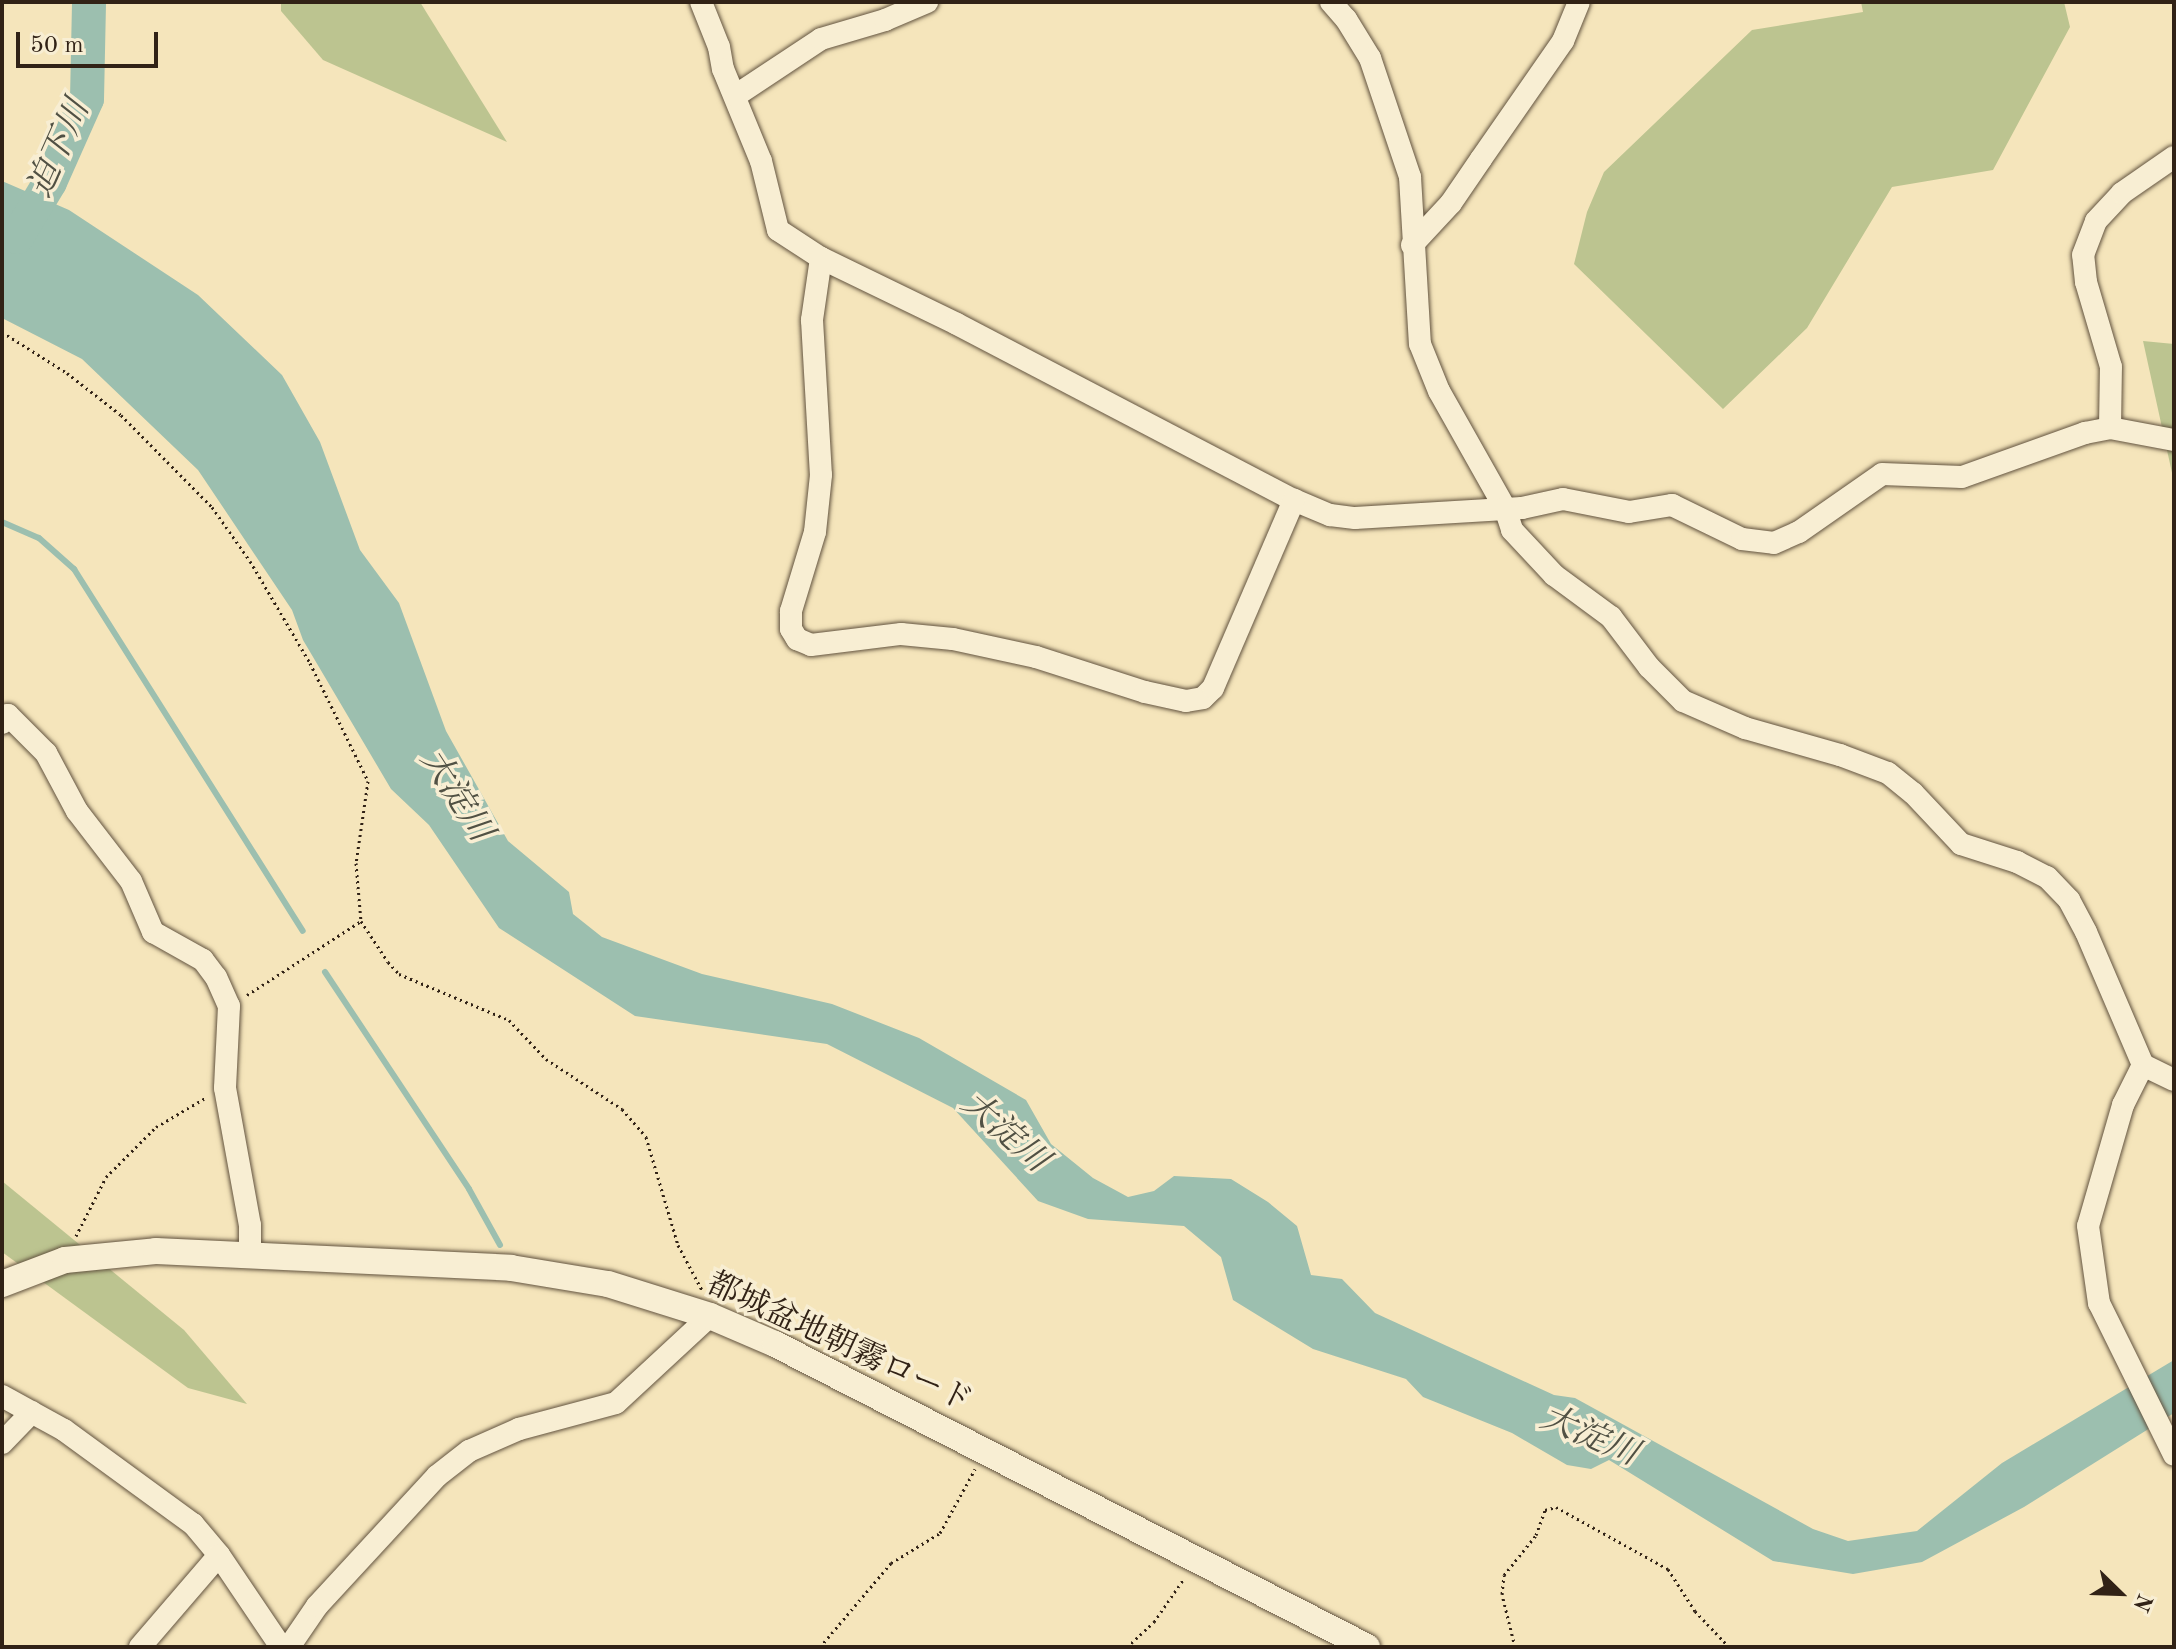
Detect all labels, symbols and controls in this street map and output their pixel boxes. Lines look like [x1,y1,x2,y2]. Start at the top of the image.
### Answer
scale bar [20,16,162,66]
text: 50 m [30,34,84,58]
water label: 迫下川 [21,94,99,204]
water label: 大淀川 [410,742,500,850]
water label: 大淀川 [952,1084,1056,1182]
street label: 都城盆地朝霧ロード [700,1266,978,1422]
water label: 大淀川 [1534,1398,1644,1476]
north arrow [2080,1553,2160,1633]
text: N [2129,1590,2156,1614]

